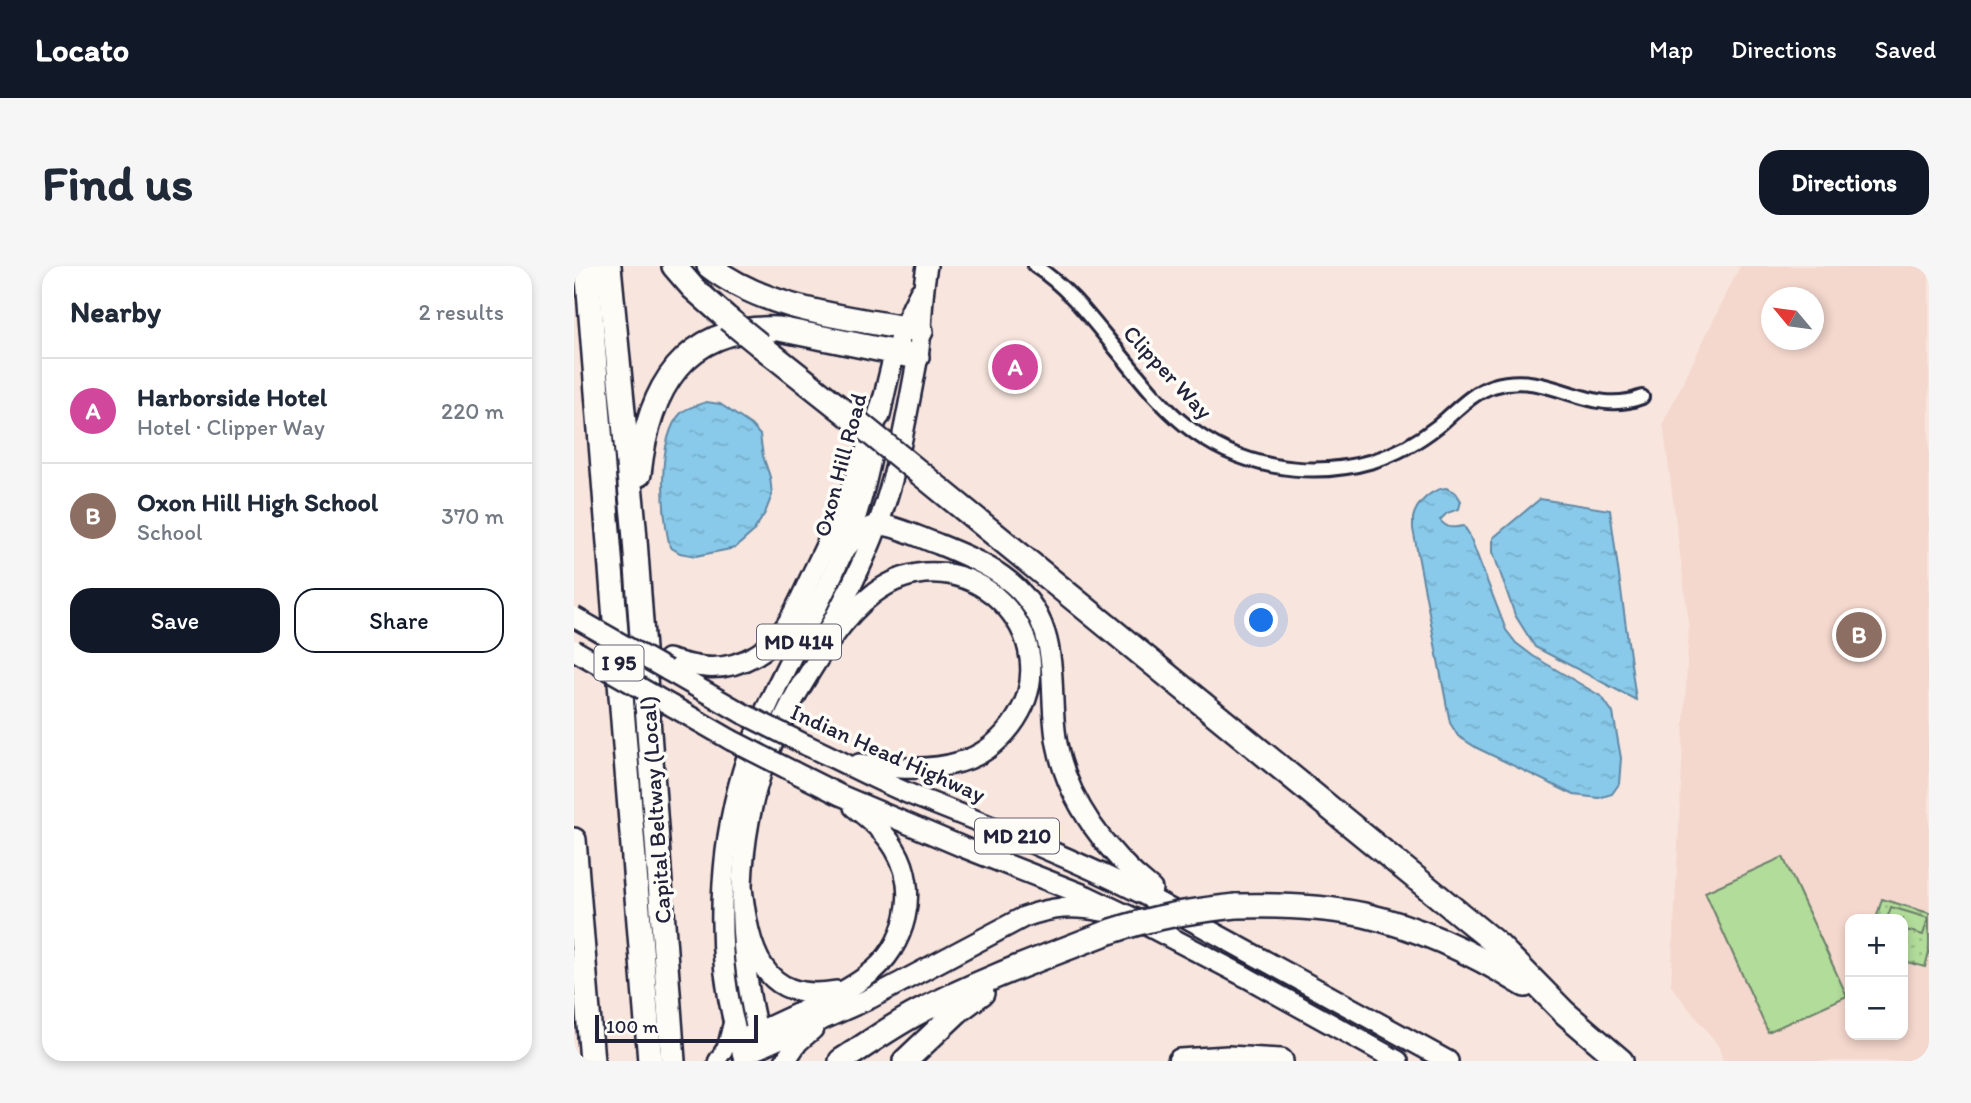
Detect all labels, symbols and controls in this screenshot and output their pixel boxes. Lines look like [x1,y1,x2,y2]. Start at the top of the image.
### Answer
text: Locato [35,30,129,69]
text: Map [1649,35,1693,64]
text: Directions [1731,35,1837,64]
text: Saved [1875,35,1936,64]
button: Directions [1759,150,1929,215]
text: Find us [42,153,193,212]
north arrow [1761,287,1824,350]
text: Nearby [70,293,161,330]
text: 2 results [418,298,504,326]
street label: Clipper Way [1117,319,1219,425]
pin: A [992,341,1038,393]
text: Harborside Hotel [137,381,327,413]
street label: Oxon Hill Road [807,390,873,540]
text: A [86,397,100,425]
text: 220 m [441,397,504,425]
text: Hotel · Clipper Way [137,413,325,441]
text: Oxon Hill High School [137,486,378,518]
text: B [86,502,100,530]
text: 370 m [441,502,504,530]
text: School [137,518,202,546]
button: Save [70,588,280,653]
button: Share [294,588,504,653]
your location [1244,603,1278,637]
pin: B [1836,609,1882,661]
road number: MD 414 [757,624,841,660]
road number: I 95 [594,646,644,680]
street label: Capital Beltway (Local) [633,695,677,925]
street label: Indian Head Highway [786,697,990,809]
road number: MD 210 [975,818,1059,854]
map controls [1845,914,1908,1040]
button: + [1845,914,1908,977]
button: − [1845,977,1908,1040]
scale bar [595,1012,758,1044]
text: 100 m [606,1015,658,1038]

